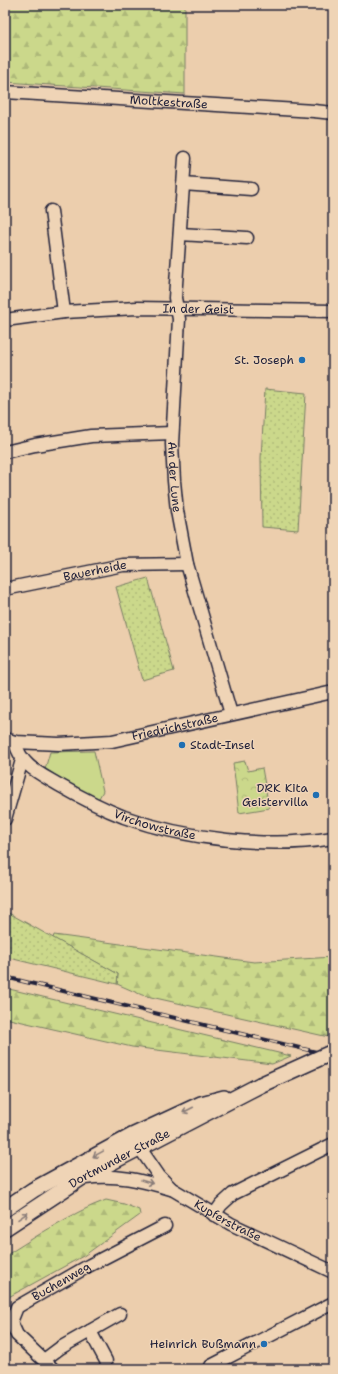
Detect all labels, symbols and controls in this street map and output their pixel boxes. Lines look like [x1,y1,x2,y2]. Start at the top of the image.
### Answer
street label: Moltkestraße [129,92,208,112]
street label: In der Geist [162,300,234,317]
place label: St. Joseph [234,352,294,368]
marker: St. Joseph [297,355,307,365]
street label: An der Lune [164,441,185,513]
street label: Bauerheide [62,557,127,585]
street label: Friedrichstraße [130,710,220,744]
place label: Stadt-Insel [190,737,255,753]
marker: Stadt-Insel [177,740,187,750]
place label: DRK Kita Geistervilla [242,780,309,810]
marker: DRK Kita Geistervilla [311,790,321,800]
street label: Virchowstraße [111,806,197,843]
one-way arrow [182,1107,194,1114]
street label: Dortmunder Straße [66,1125,173,1192]
one-way arrow [92,1151,104,1159]
one-way arrow [140,1179,153,1186]
street label: Kupferstraße [191,1196,264,1245]
one-way arrow [17,1212,28,1220]
street label: Buchenweg [29,1258,93,1305]
place label: Heinrich Bußmann [150,1336,256,1352]
marker: Heinrich Bußmann [259,1339,269,1349]

